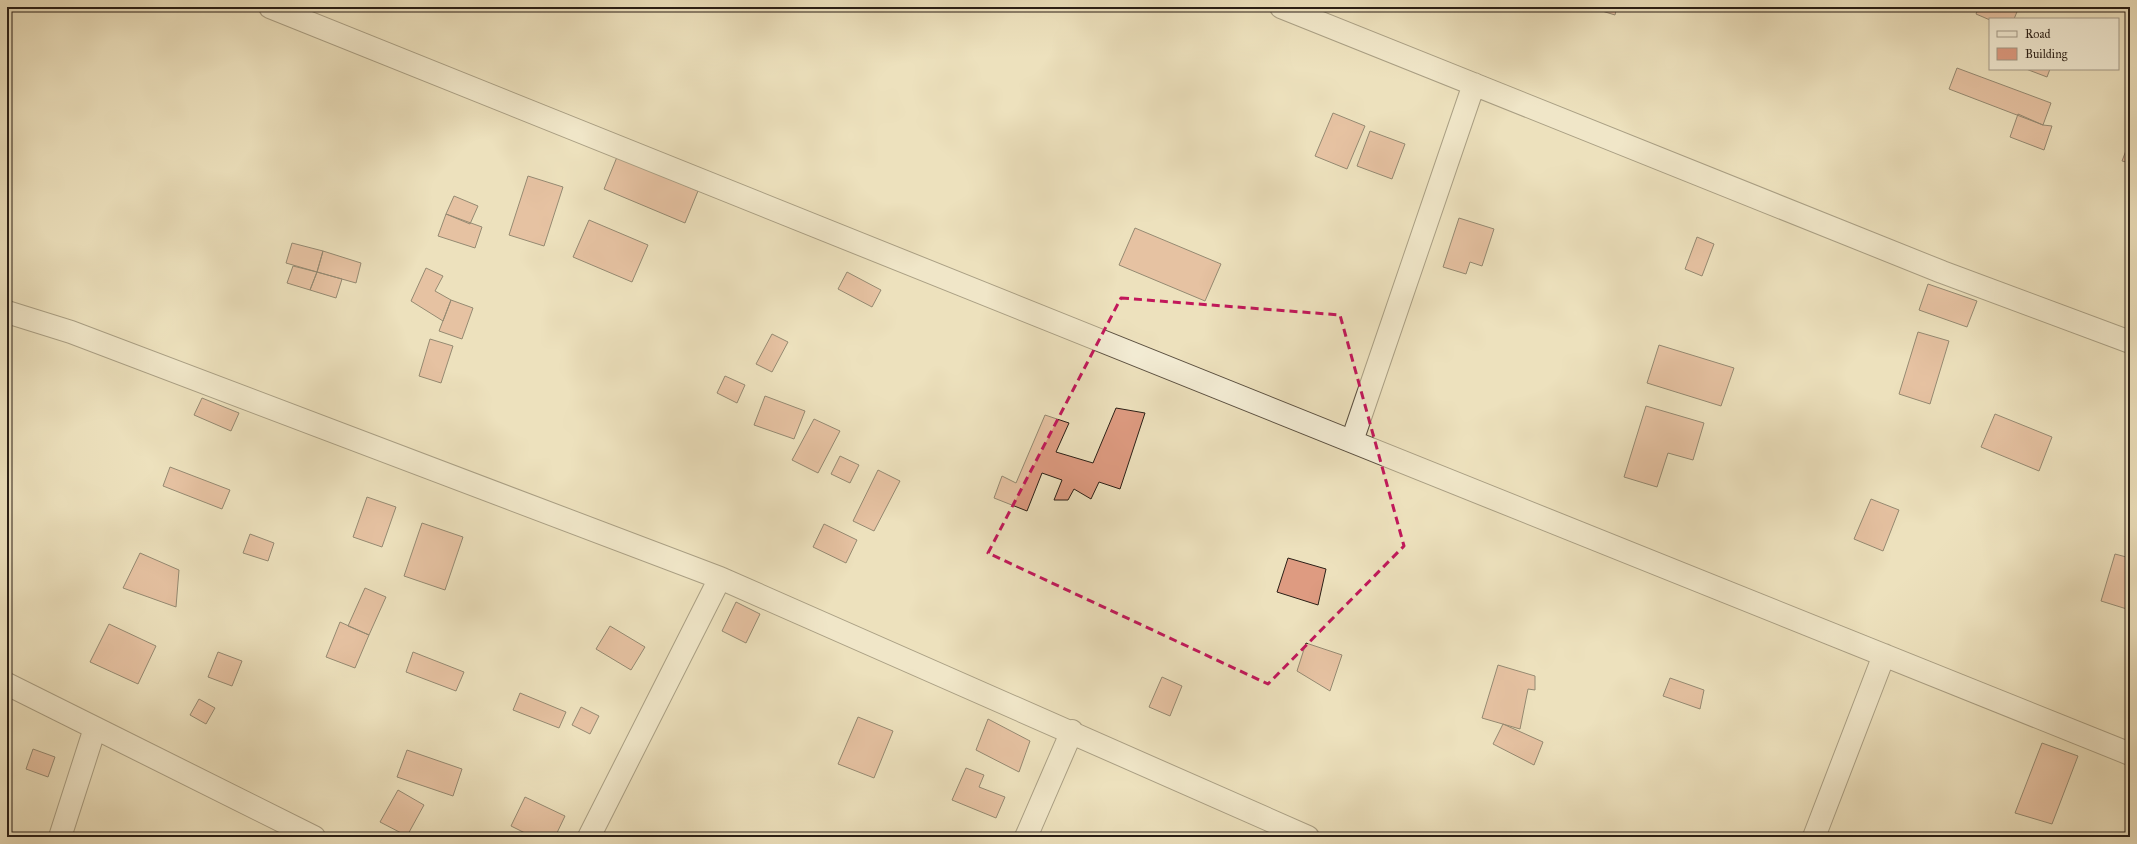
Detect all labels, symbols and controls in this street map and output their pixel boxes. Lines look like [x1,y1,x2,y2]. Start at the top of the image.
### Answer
legend [1989,18,2119,70]
text: Road [2025,27,2051,41]
text: Building [2025,47,2068,62]

